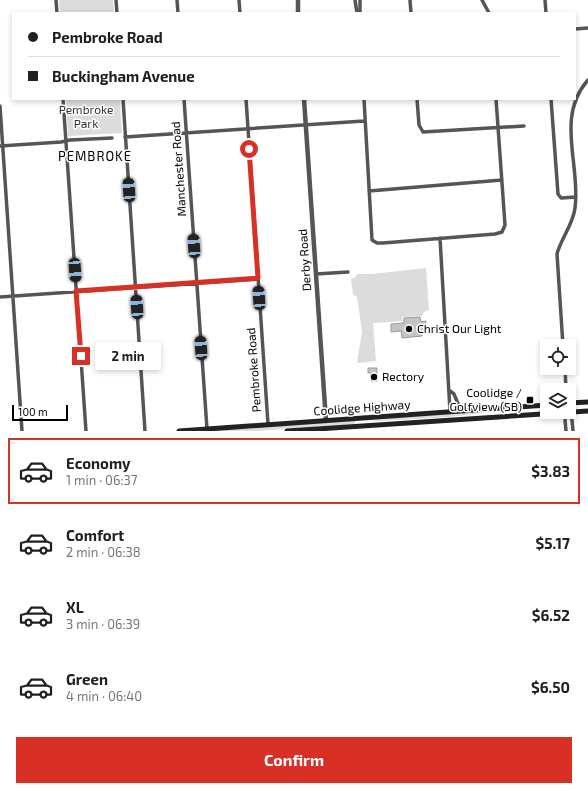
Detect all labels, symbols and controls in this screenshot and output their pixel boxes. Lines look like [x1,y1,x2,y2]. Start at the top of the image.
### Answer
text: Pembroke Road [52,28,163,46]
text: Buckingham Avenue [52,67,195,85]
park label: Pembroke Park [59,102,113,130]
street label: Manchester Road [168,121,188,217]
route start [240,140,258,158]
district label: PEMBROKE [58,148,132,164]
car [122,178,136,202]
street label: Derby Road [295,228,313,292]
car [187,234,201,258]
car [68,258,82,282]
car [252,286,266,310]
car [130,295,144,319]
place label: Christ Our Light [417,321,502,335]
marker: Christ Our Light [404,324,414,334]
street label: Pembroke Road [243,327,263,413]
car [194,336,208,360]
map controls [540,339,576,419]
button: locate [540,339,576,375]
callout: 2 min [95,342,161,370]
route end [72,347,90,365]
text: 2 min [111,348,145,364]
place label: Rectory [382,369,425,383]
marker: Rectory [369,372,379,382]
button: layers [540,383,576,419]
place label: Coolidge / Golfview (SB) [450,385,522,413]
marker: Coolidge / Golfview (SB) [525,395,535,405]
street label: Coolidge Highway [313,397,412,417]
scale bar [12,403,68,422]
text: 100 m [18,405,48,418]
icon: car [18,453,54,489]
text: Economy [66,454,131,472]
text: $3.83 [531,462,570,480]
text: 1 min · 06:37 [66,472,137,488]
icon: car [18,525,54,561]
text: Comfort [66,526,124,544]
text: $5.17 [536,534,570,552]
text: 2 min · 06:38 [66,544,141,560]
icon: car [18,597,54,633]
text: XL [66,598,84,616]
text: $6.52 [532,606,570,624]
text: 3 min · 06:39 [66,616,140,632]
icon: car [18,669,54,705]
text: Green [66,670,108,688]
text: $6.50 [531,678,570,696]
text: 4 min · 06:40 [66,688,142,704]
button: Confirm [16,737,572,783]

